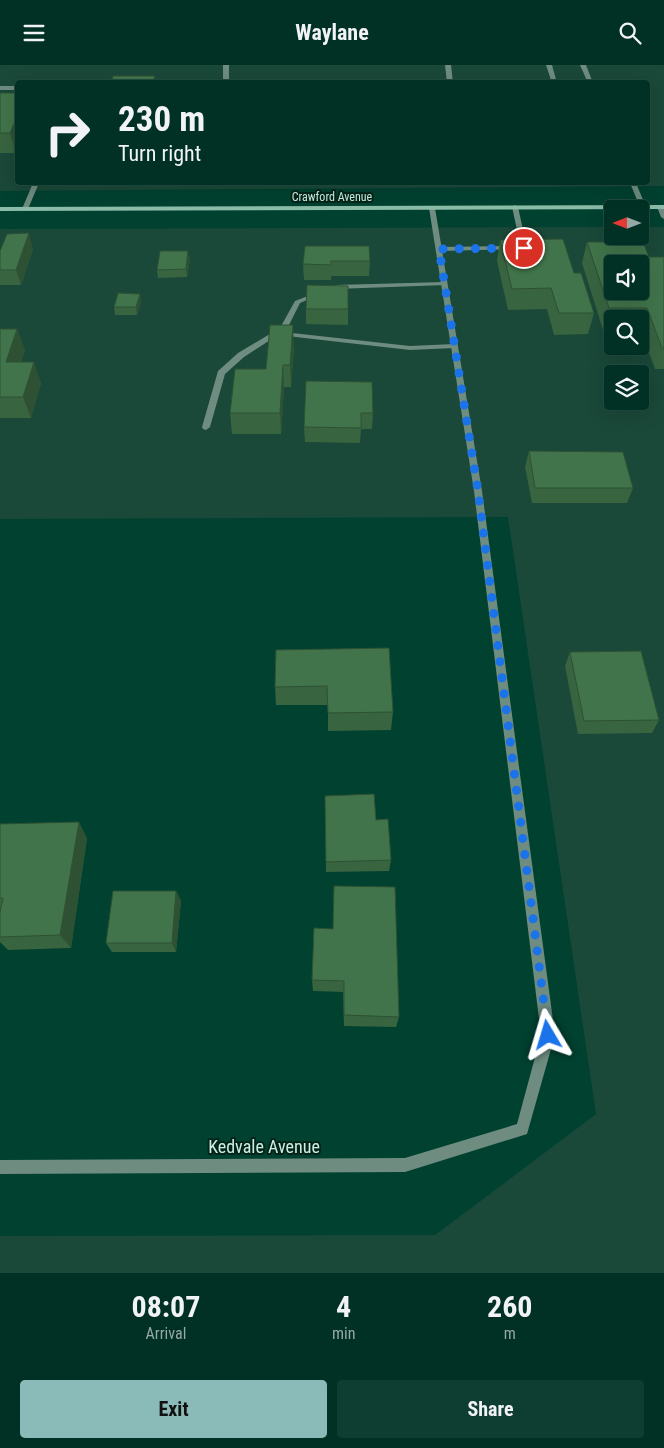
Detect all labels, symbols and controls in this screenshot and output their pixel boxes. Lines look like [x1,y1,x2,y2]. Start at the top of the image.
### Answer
icon: menu [20,19,48,47]
icon: search [616,19,644,47]
text: Waylane [295,20,369,45]
text: 230 m [118,99,205,140]
icon: right [35,100,100,165]
text: Turn right [118,141,201,166]
street label: Crawford Avenue [292,190,373,204]
north arrow [604,200,649,245]
map controls [604,200,649,410]
pin [503,227,545,269]
icon: arrive [510,234,538,262]
button: sound [604,255,649,300]
button: search [604,310,649,355]
button: layers [604,365,649,410]
position arrow [521,1008,573,1060]
street label: Kedvale Avenue [208,1136,320,1157]
text: 08:07 [132,1289,200,1324]
text: 4 [336,1289,351,1324]
text: 260 [487,1289,532,1324]
text: Arrival [146,1324,186,1343]
text: min [332,1324,355,1343]
text: m [504,1324,516,1343]
button: Exit [20,1380,327,1438]
button: Share [337,1380,644,1438]

